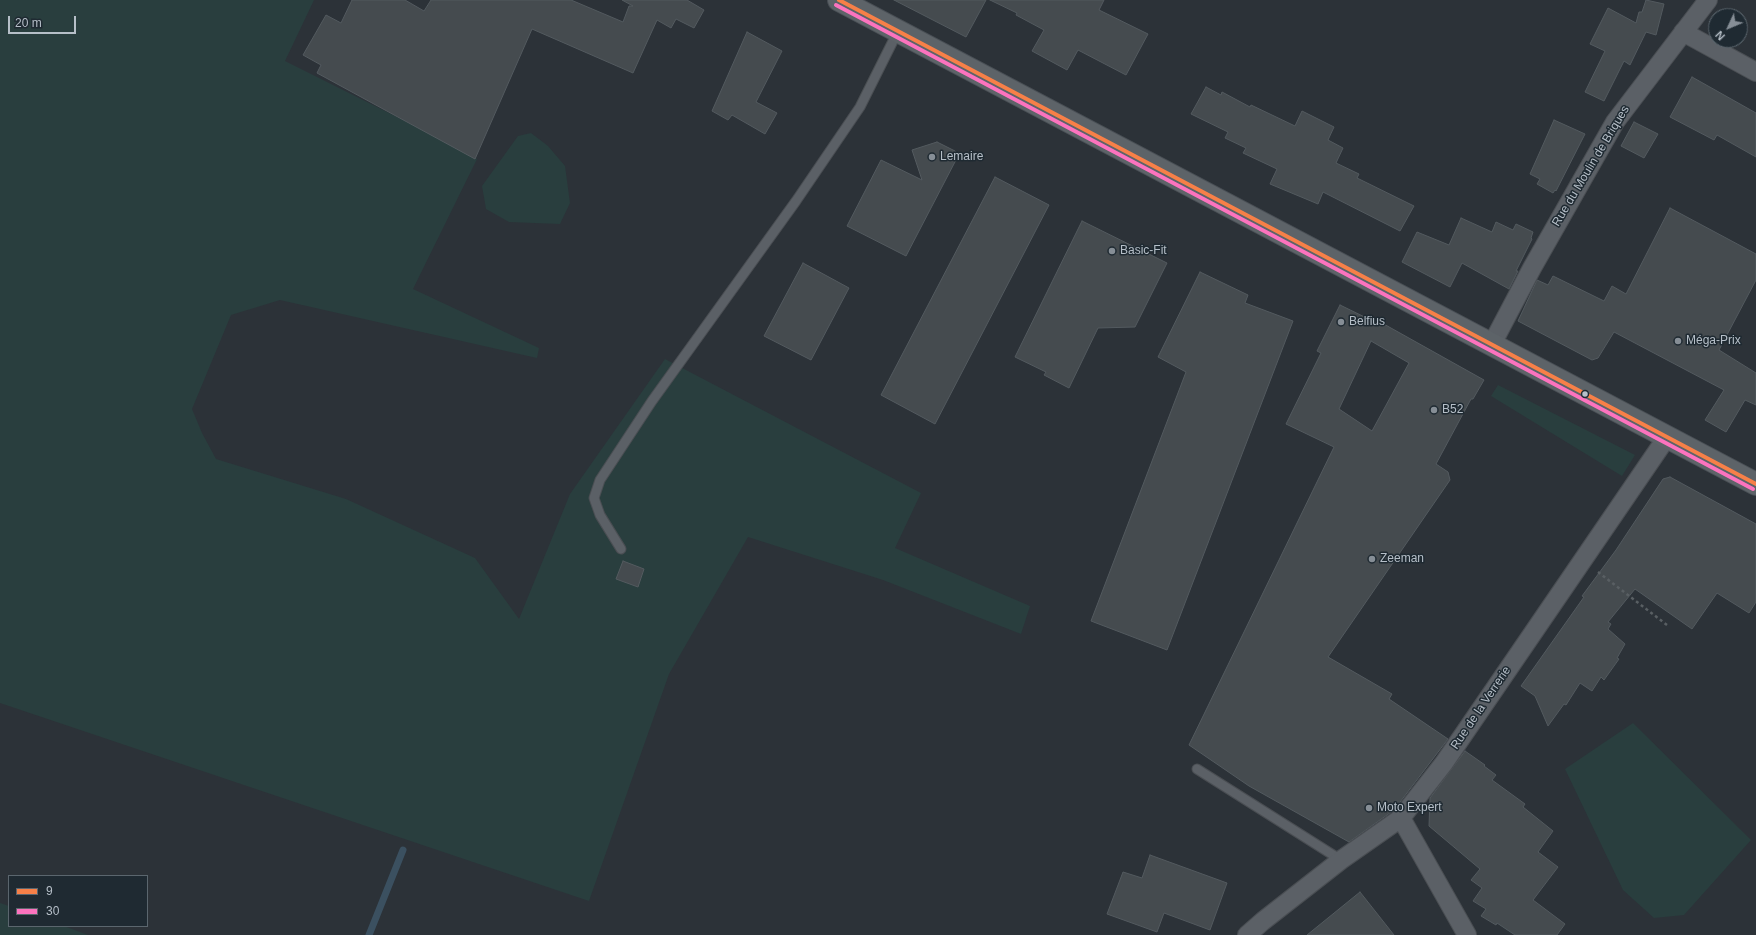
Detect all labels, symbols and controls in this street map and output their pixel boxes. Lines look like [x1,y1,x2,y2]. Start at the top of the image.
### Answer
scale bar [10,8,78,34]
north arrow [1708,8,1748,48]
text: 20 m [15,16,42,30]
text: N [1713,29,1727,43]
street label: Rue du Moulin de Briques [1549,103,1633,229]
place label: Lemaire [940,150,983,164]
marker: Lemaire [927,152,937,162]
place label: Basic-Fit [1120,244,1167,258]
marker: Basic-Fit [1107,246,1117,256]
place label: Belfius [1349,315,1385,329]
marker: Belfius [1336,317,1346,327]
place label: Méga-Prix [1686,334,1741,348]
marker: Méga-Prix [1673,336,1683,346]
unlabelled marker [1580,389,1590,399]
place label: B52 [1442,403,1463,417]
marker: B52 [1429,405,1439,415]
place label: Zeeman [1380,552,1424,566]
marker: Zeeman [1367,554,1377,564]
street label: Rue de la Verrerie [1448,664,1514,752]
place label: Moto Expert [1377,801,1442,815]
marker: Moto Expert [1364,803,1374,813]
legend [8,875,148,927]
text: 9 [46,884,53,898]
text: 30 [46,904,59,918]

